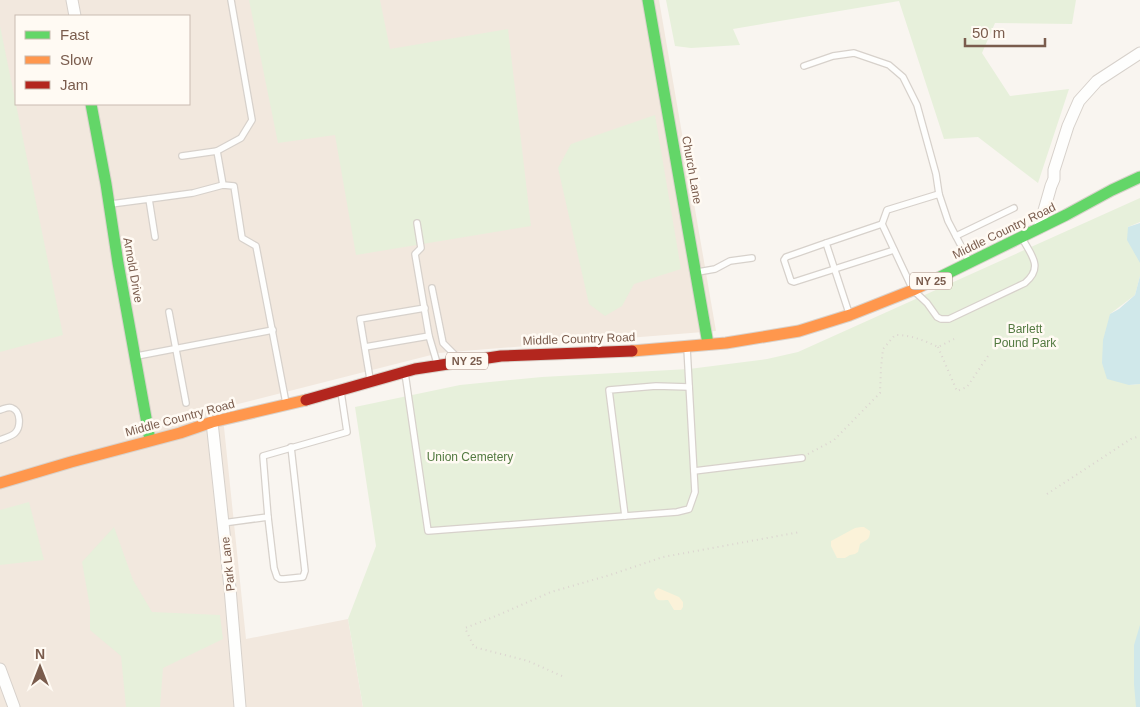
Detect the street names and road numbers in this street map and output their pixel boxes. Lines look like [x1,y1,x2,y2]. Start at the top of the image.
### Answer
street label: Church Lane [679,135,705,205]
street label: Middle Country Road [950,200,1058,262]
street label: Arnold Drive [120,236,146,304]
road number: NY 25 [910,272,952,290]
street label: Middle Country Road [522,330,636,348]
road number: NY 25 [446,352,488,370]
street label: Middle Country Road [124,397,236,439]
street label: Park Lane [218,536,238,592]

